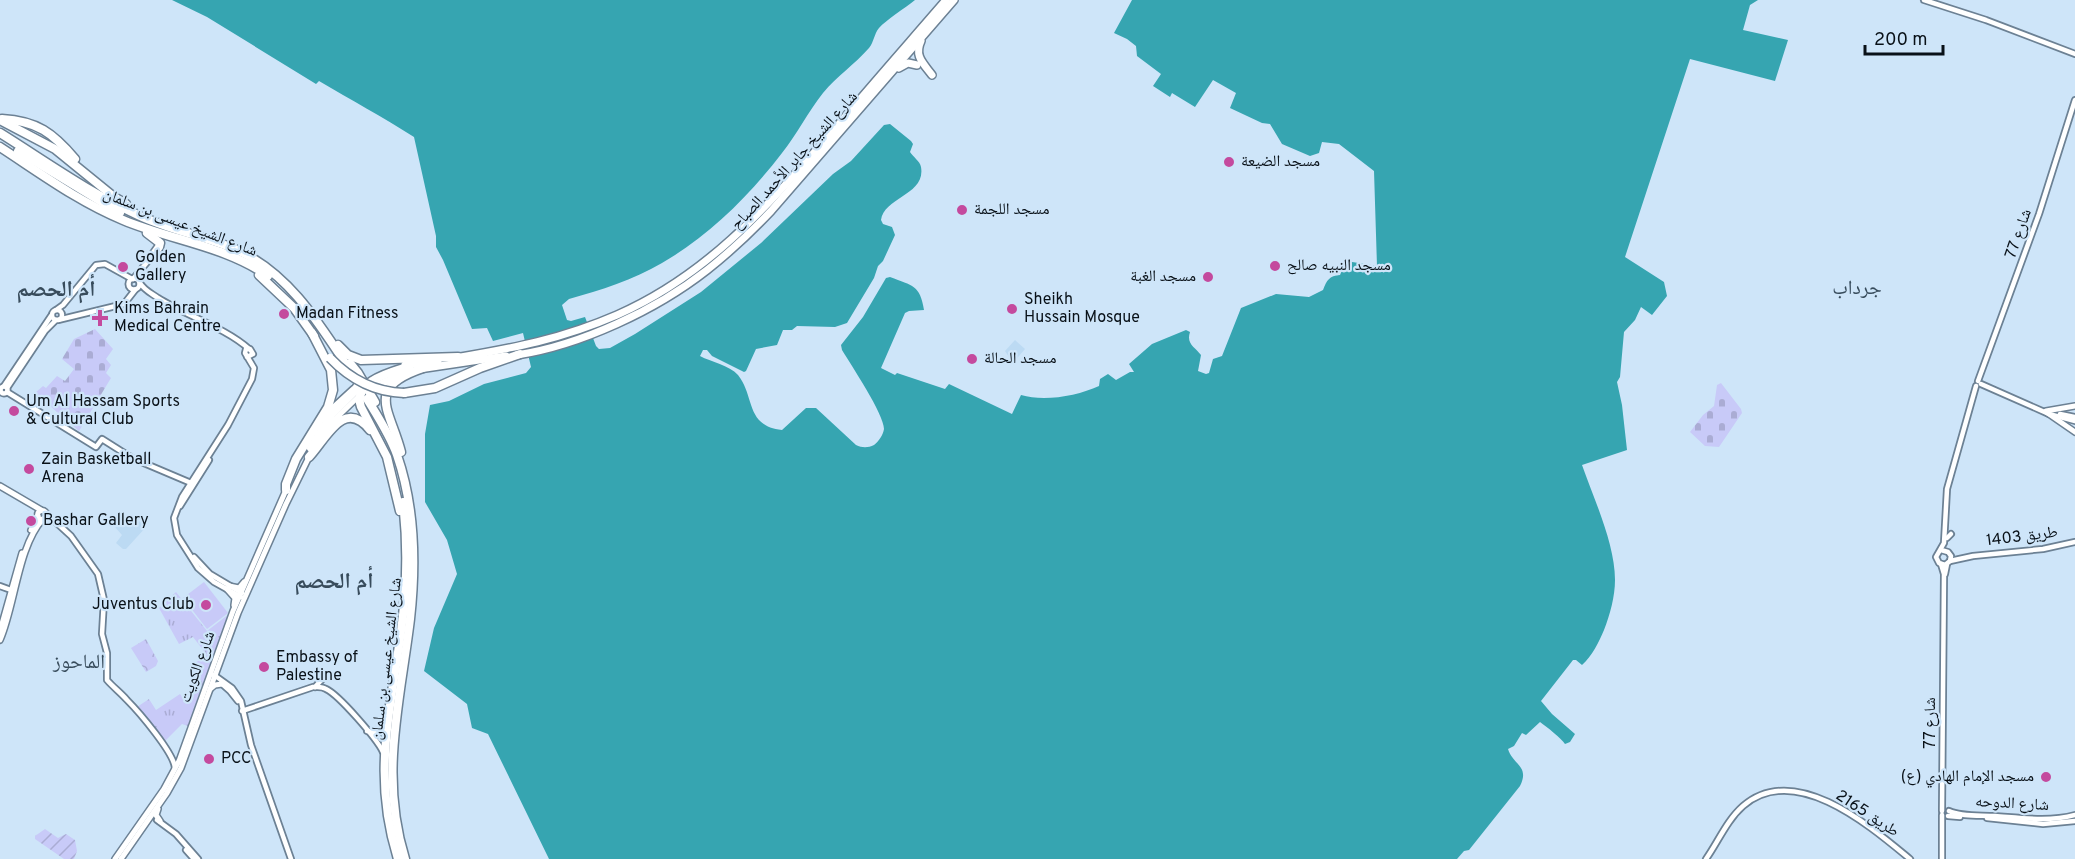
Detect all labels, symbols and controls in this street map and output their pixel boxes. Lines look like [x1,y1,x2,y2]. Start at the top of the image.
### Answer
scale bar [1865,18,1943,56]
text: 200 m [1874,29,1927,52]
street label: شارع الشيخ جابر الأحمد الصباح [727,88,863,234]
place label: مسجد الضيعة [1241,152,1320,172]
marker: مسجد الضيعة [1222,155,1236,169]
street label: شارع الشيخ عيسى بن سلمان [100,184,260,262]
place label: مسجد اللجمة [974,200,1050,220]
marker: مسجد اللجمة [955,203,969,217]
street label: شارع 77 [2001,206,2037,262]
place label: Golden Gallery [135,248,186,286]
place label: مسجد النبيه صالح [1287,256,1391,276]
marker: مسجد النبيه صالح [1268,259,1282,273]
marker: Golden Gallery [116,260,130,274]
place label: مسجد الغبة [1130,267,1196,287]
marker: مسجد الغبة [1201,270,1215,284]
district label: أم الحصم [16,273,96,304]
district label: جرداب [1832,276,1882,302]
place label: Sheikh Hussain Mosque [1024,290,1140,328]
place label: Kims Bahrain Medical Centre [114,299,221,337]
marker: Sheikh Hussain Mosque [1005,302,1019,316]
place label: Madan Fitness [296,304,399,324]
marker: Madan Fitness [277,307,291,321]
marker: Kims Bahrain Medical Centre [91,309,109,327]
place label: مسجد الحالة [984,349,1056,369]
marker: مسجد الحالة [965,352,979,366]
place label: Um Al Hassam Sports & Cultural Club [26,392,180,430]
marker: Um Al Hassam Sports & Cultural Club [7,404,21,418]
place label: Zain Basketball Arena [41,450,151,488]
marker: Zain Basketball Arena [22,462,36,476]
place label: Bashar Gallery [43,511,149,531]
marker: Bashar Gallery [24,514,38,528]
street label: طريق 1403 [1985,523,2059,551]
district label: أم الحصم [294,565,374,596]
street label: شارع الشيخ عيسى بن سلمان [367,577,407,741]
place label: Juventus Club [92,595,194,615]
marker: Juventus Club [199,598,213,612]
street label: شارع الكويت [176,628,220,706]
place label: Embassy of Palestine [276,648,358,686]
district label: الماحوز [52,650,105,676]
marker: Embassy of Palestine [257,660,271,674]
street label: شارع 77 [1921,697,1941,749]
place label: PCC [221,749,251,769]
marker: PCC [202,752,216,766]
place label: مسجد الإمام الهادي (ع) [1901,767,2034,788]
marker: مسجد الإمام الهادي (ع) [2039,770,2053,784]
street label: طريق 2165 [1831,786,1903,842]
street label: شارع الدوحه [1975,792,2049,816]

